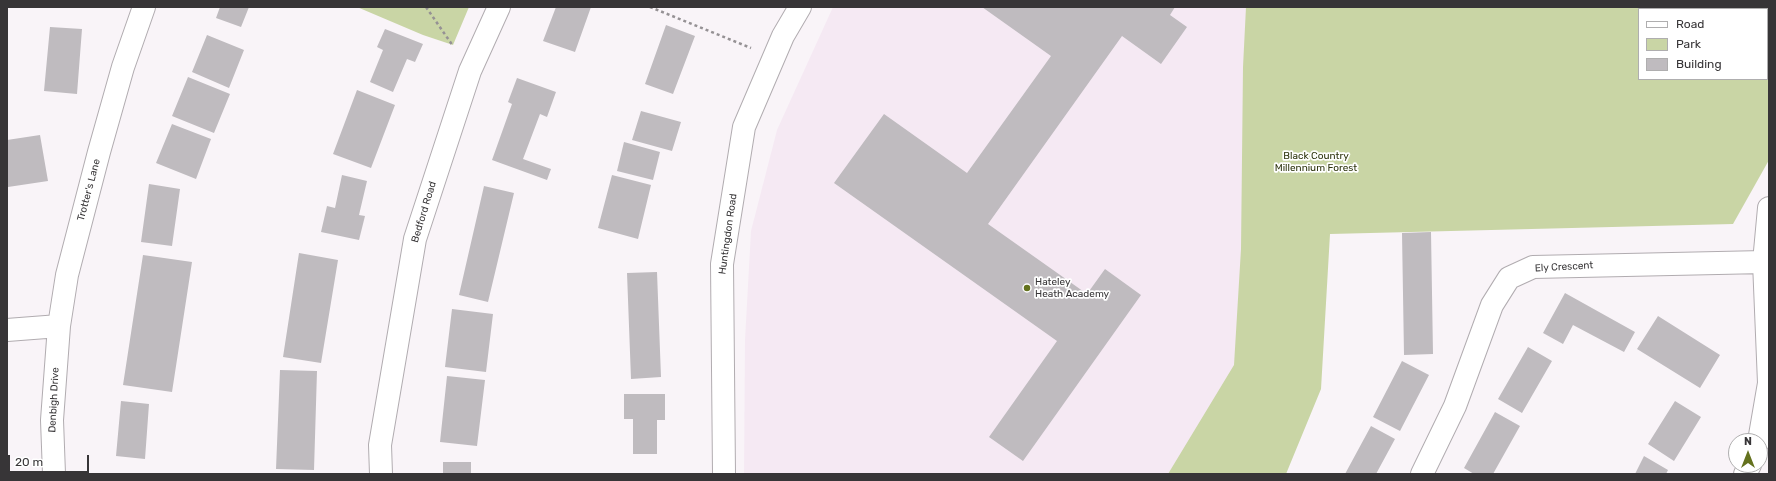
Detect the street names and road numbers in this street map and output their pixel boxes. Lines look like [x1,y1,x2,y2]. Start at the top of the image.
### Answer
street label: Trotter's Lane [75,158,103,222]
street label: Bedford Road [409,180,439,244]
street label: Huntingdon Road [716,193,740,275]
street label: Ely Crescent [1534,259,1594,275]
street label: Denbigh Drive [46,367,62,433]

